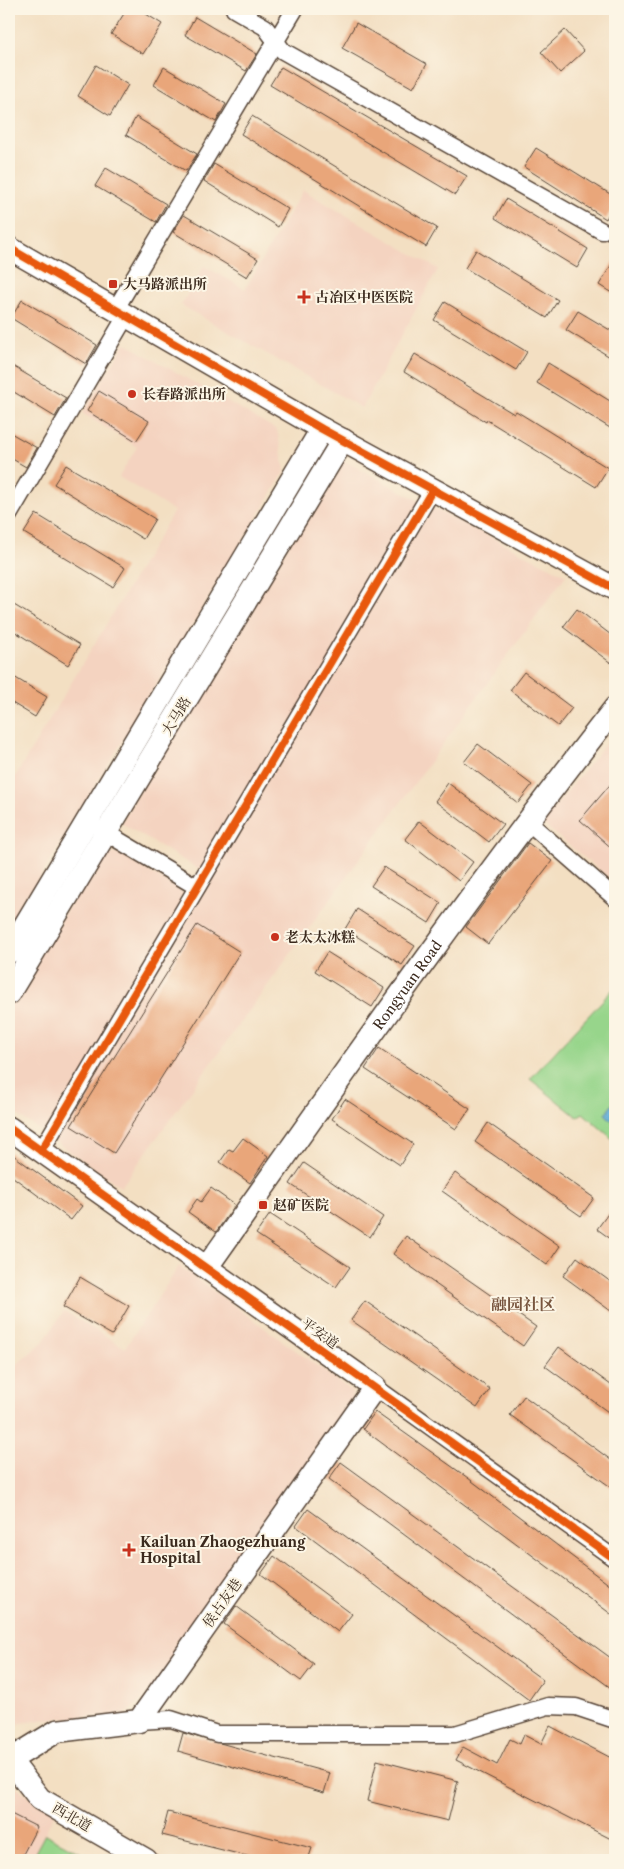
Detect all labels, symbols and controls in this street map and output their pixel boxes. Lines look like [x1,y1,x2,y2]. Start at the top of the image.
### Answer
place label: 大马路派出所 [123,275,207,293]
marker: 大马路派出所 [107,278,119,290]
place label: 古冶区中医医院 [315,288,413,306]
marker: 古冶区中医医院 [297,290,311,304]
place label: 长春路派出所 [142,385,226,403]
marker: 长春路派出所 [126,388,138,400]
street label: 大马路 [157,693,195,739]
place label: 老太太冰糕 [285,928,355,946]
marker: 老太太冰糕 [269,931,281,943]
street label: Rongyuan Road [369,936,446,1033]
place label: 赵矿医院 [273,1196,329,1214]
marker: 赵矿医院 [257,1199,269,1211]
district label: 融园社区 [491,1294,555,1314]
street label: 平安道 [298,1313,342,1353]
place label: Kailuan Zhaogezhuang Hospital [140,1533,306,1567]
marker: Kailuan Zhaogezhuang Hospital [122,1543,136,1557]
street label: 侯占友巷 [199,1575,245,1631]
street label: 西北道 [49,1799,95,1835]

